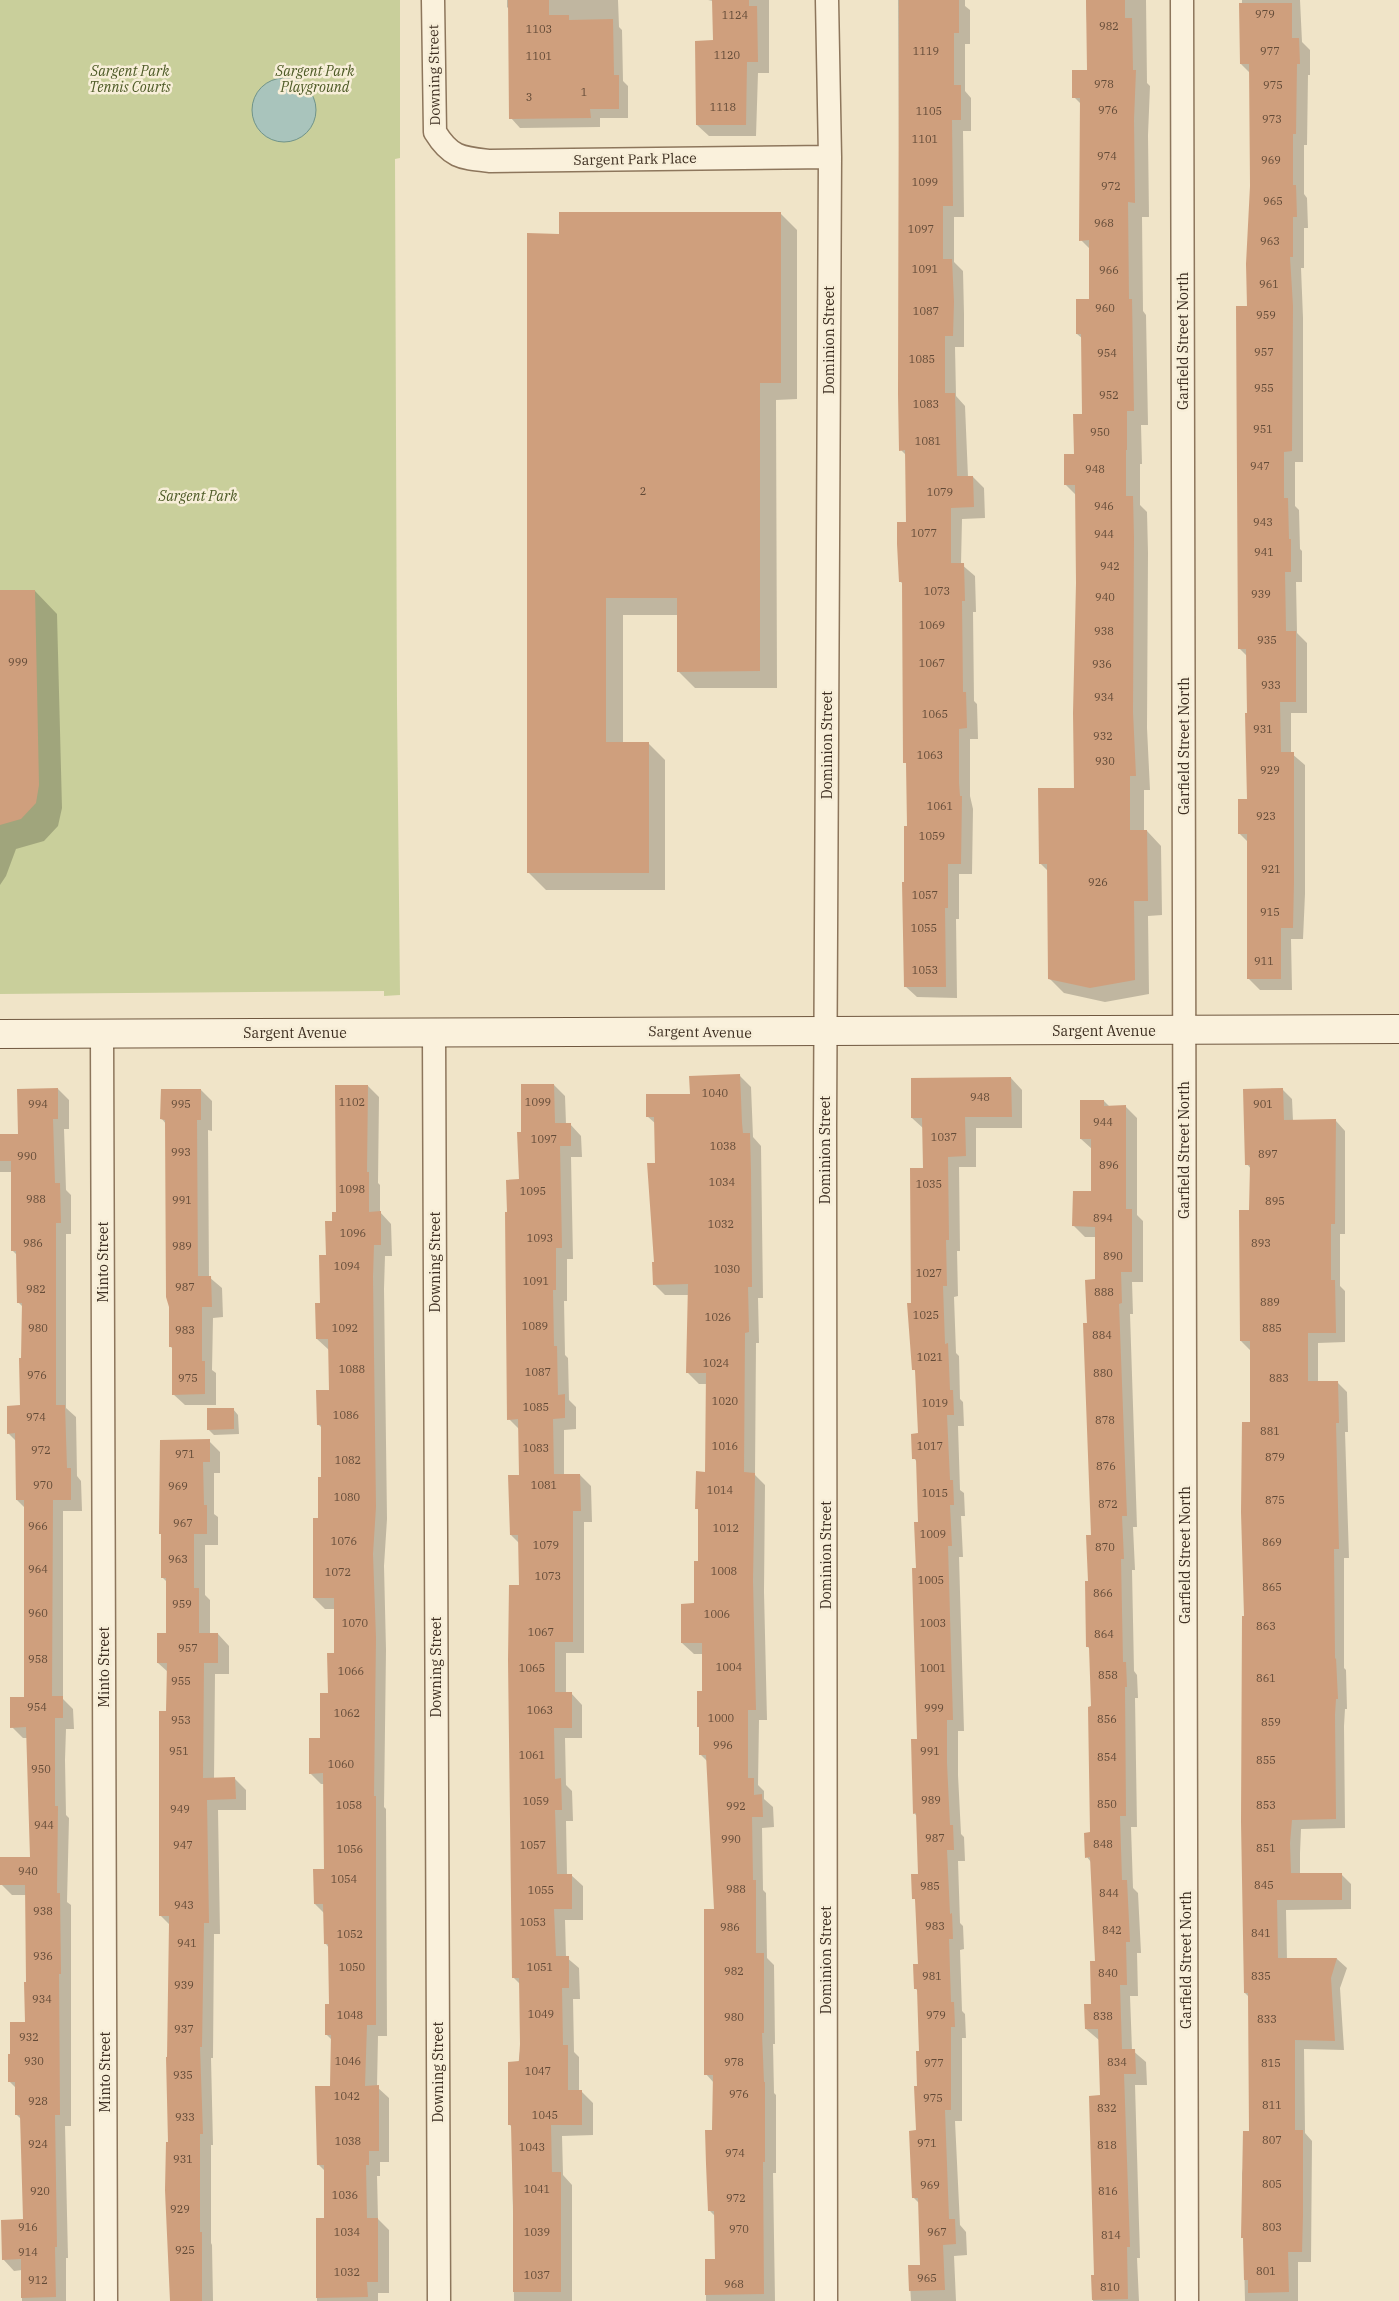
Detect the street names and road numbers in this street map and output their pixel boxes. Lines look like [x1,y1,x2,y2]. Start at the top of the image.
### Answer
street label: Downing Street [424,24,444,126]
street label: Sargent Park Place [573,149,697,169]
street label: Garfield Street North [1174,272,1192,410]
street label: Dominion Street [820,286,838,394]
street label: Garfield Street North [1175,677,1193,815]
street label: Dominion Street [818,691,836,799]
street label: Sargent Avenue [648,1022,752,1042]
street label: Sargent Avenue [1052,1022,1156,1040]
street label: Sargent Avenue [243,1024,347,1042]
street label: Garfield Street North [1175,1081,1193,1219]
street label: Dominion Street [816,1096,834,1204]
street label: Downing Street [426,1211,444,1313]
street label: Minto Street [94,1221,112,1302]
street label: Garfield Street North [1176,1486,1194,1624]
street label: Dominion Street [817,1501,835,1609]
street label: Downing Street [427,1616,445,1718]
street label: Minto Street [95,1626,113,1707]
street label: Garfield Street North [1177,1891,1195,2029]
street label: Dominion Street [817,1906,835,2014]
street label: Downing Street [429,2021,447,2123]
street label: Minto Street [96,2031,114,2112]

